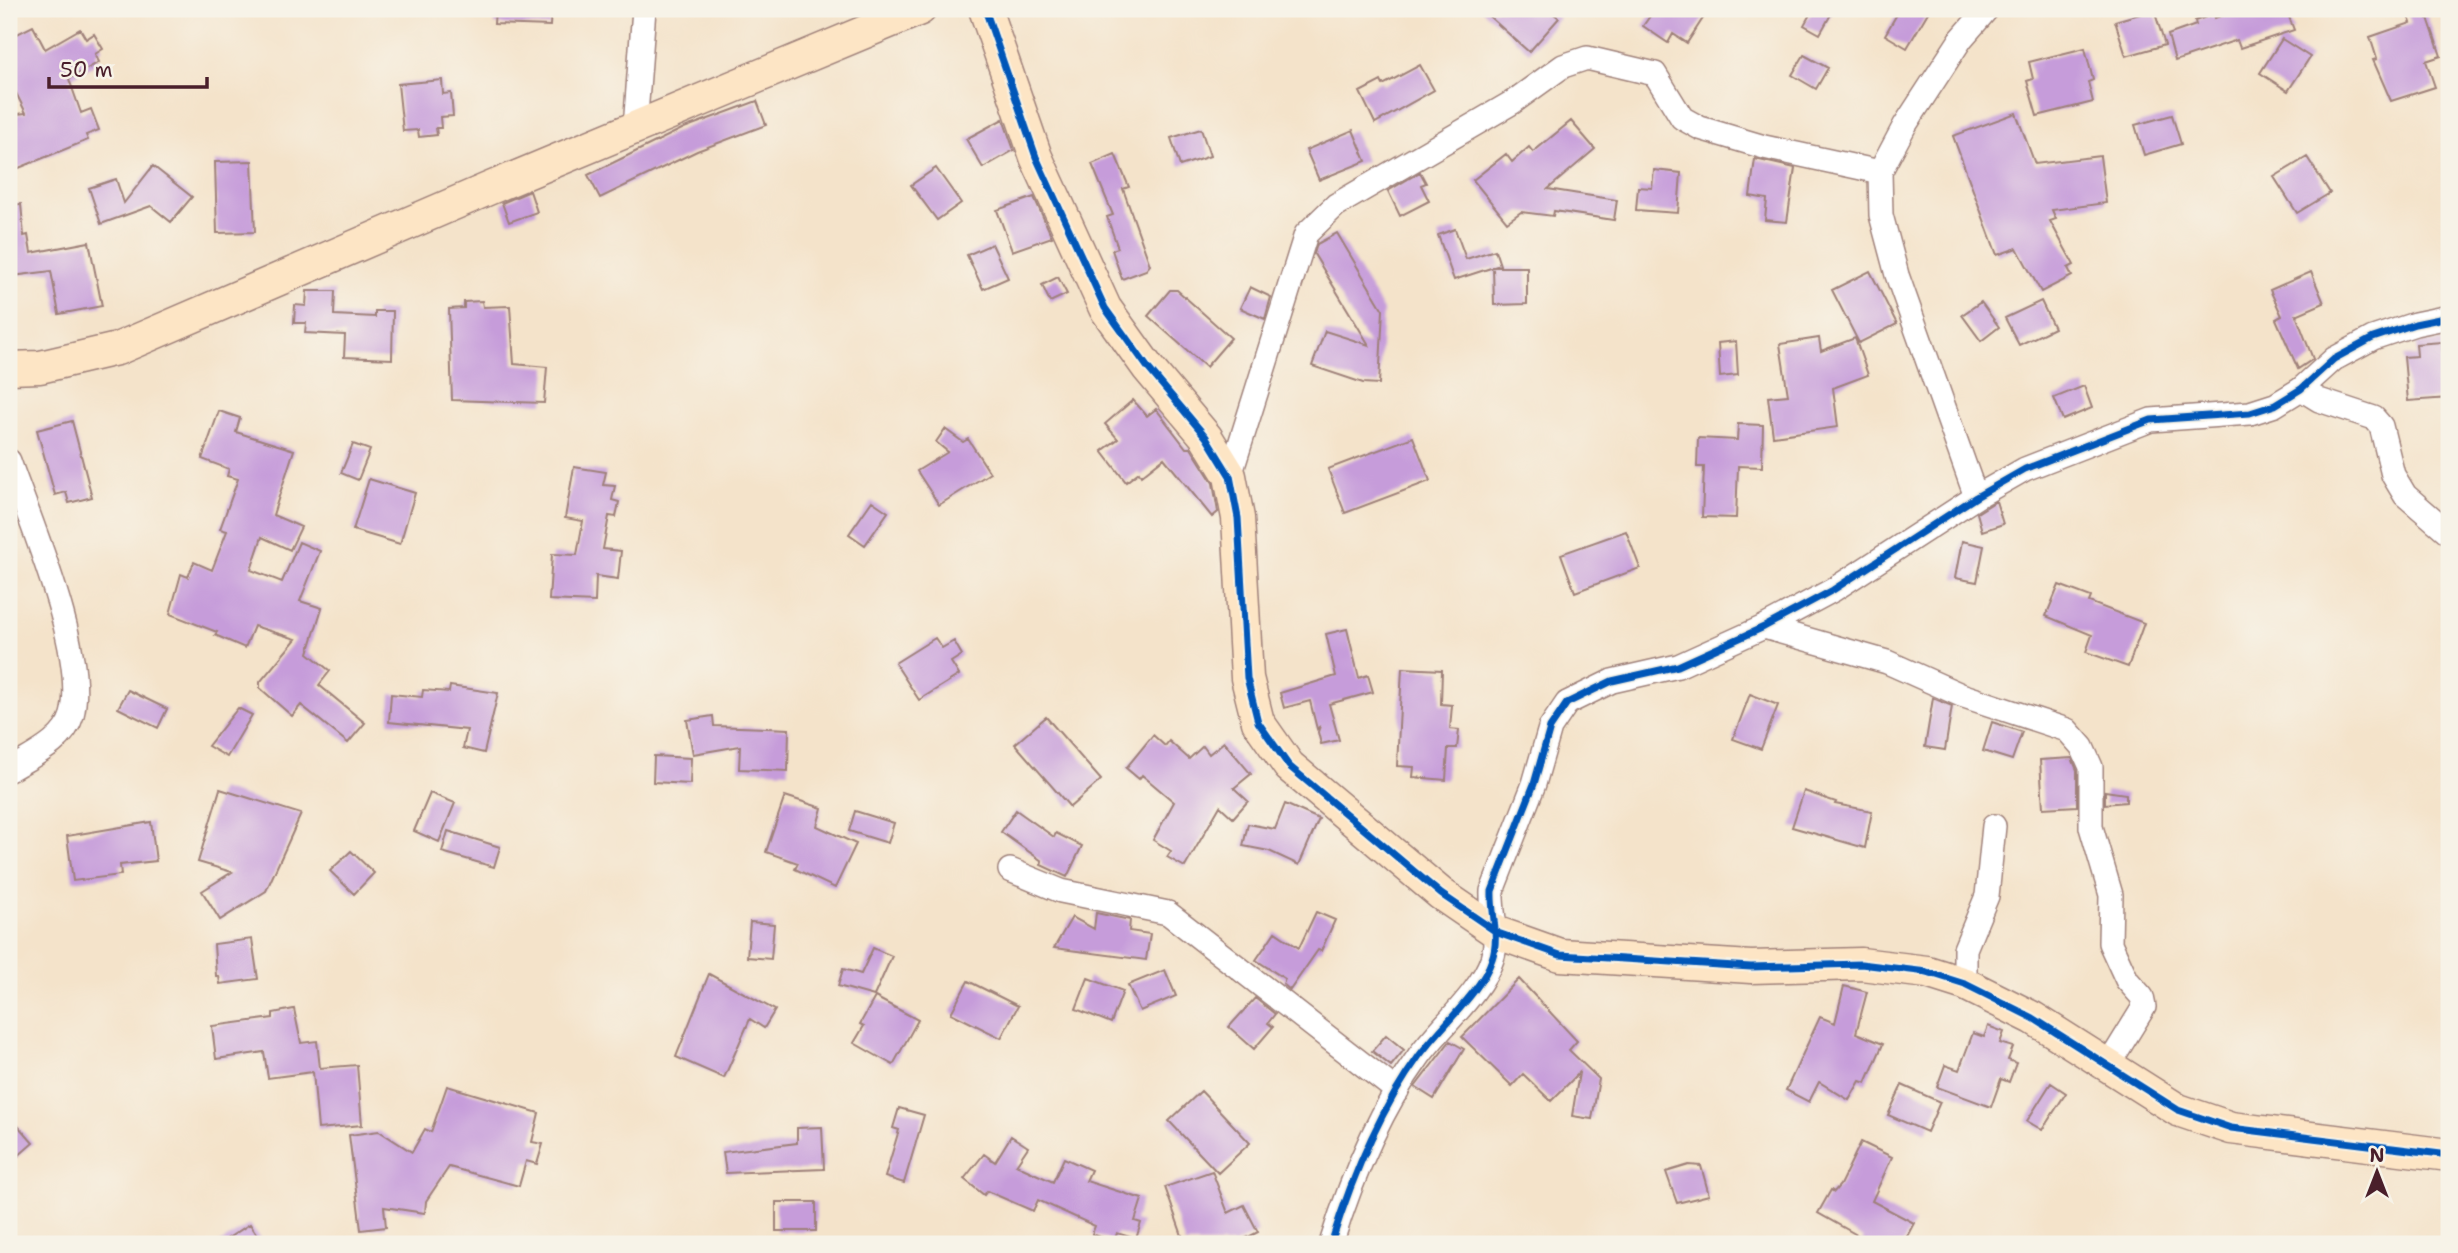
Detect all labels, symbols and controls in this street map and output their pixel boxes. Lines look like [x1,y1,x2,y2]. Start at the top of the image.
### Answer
scale bar [49,46,206,90]
text: 50 m [60,56,113,84]
north arrow [2342,1138,2412,1208]
text: N [2369,1143,2385,1168]

